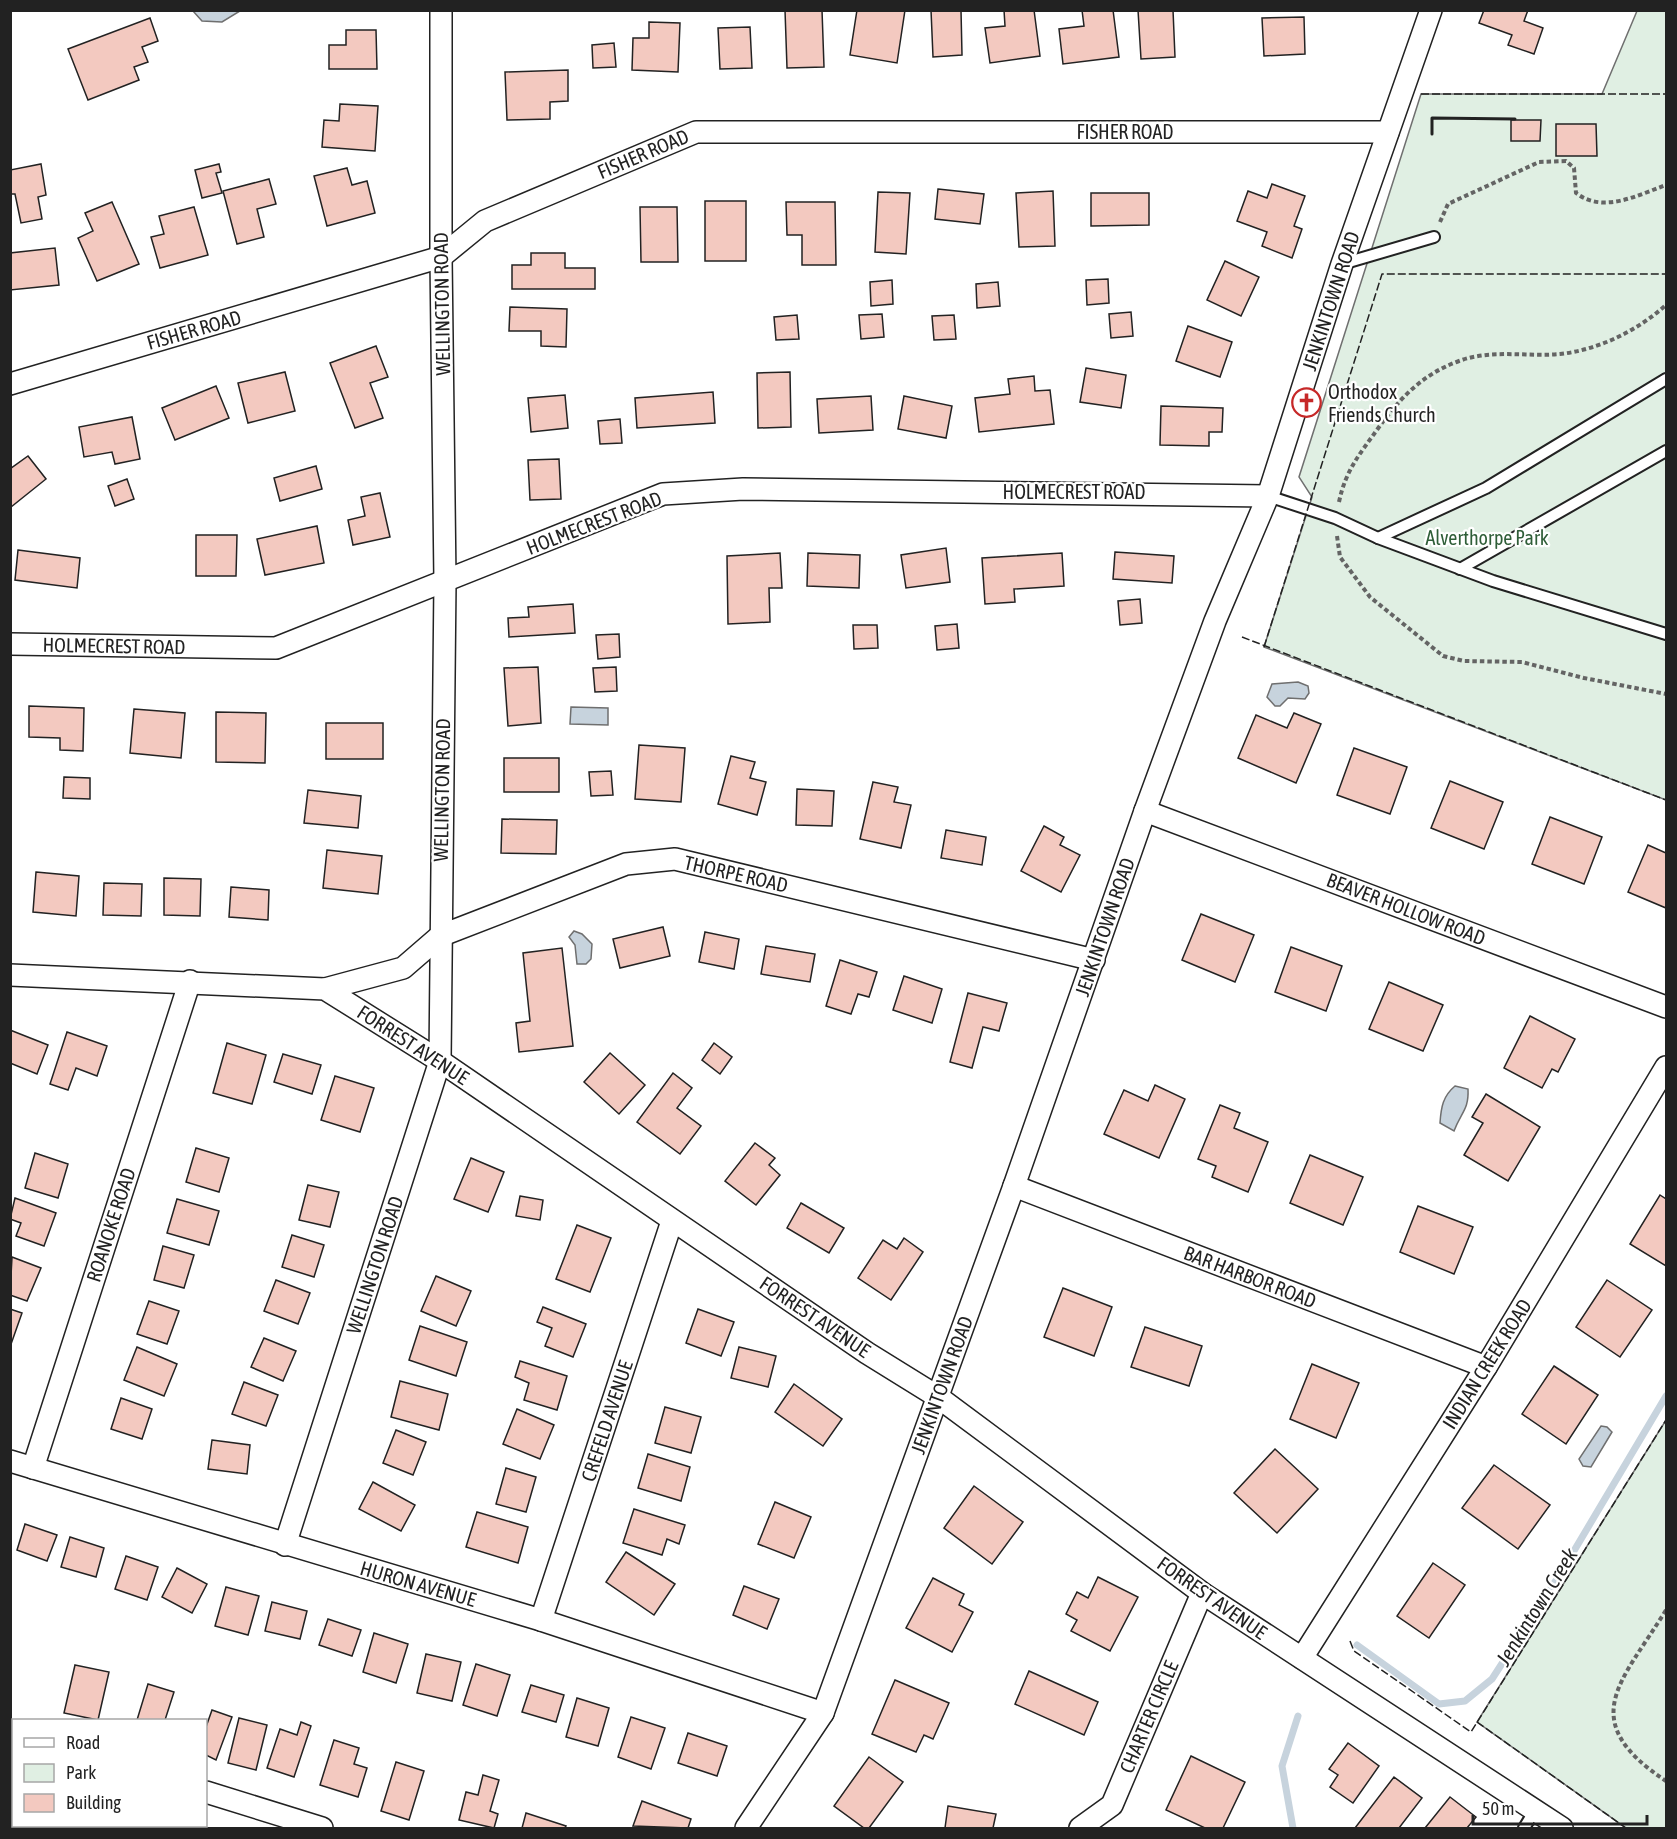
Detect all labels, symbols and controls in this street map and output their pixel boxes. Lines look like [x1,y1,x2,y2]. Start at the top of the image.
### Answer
street label: FISHER ROAD [1077,120,1173,143]
street label: FISHER ROAD [594,124,692,183]
street label: JENKINTOWN ROAD [1297,228,1364,373]
street label: WELLINGTON ROAD [429,232,454,376]
street label: FISHER ROAD [144,305,244,354]
place label: Orthodox Friends Church [1328,380,1436,426]
church icon: Orthodox Friends Church [1291,387,1323,419]
street label: HOLMECREST ROAD [1003,480,1145,503]
street label: HOLMECREST ROAD [523,486,665,559]
park label: Alverthorpe Park [1425,526,1549,549]
street label: HOLMECREST ROAD [42,633,186,658]
street label: WELLINGTON ROAD [429,718,454,862]
street label: THORPE ROAD [682,850,790,897]
street label: JENKINTOWN ROAD [1070,855,1139,999]
street label: BEAVER HOLLOW ROAD [1324,868,1489,949]
street label: FORREST AVENUE [353,1000,474,1089]
street label: ROANOKE ROAD [81,1165,140,1285]
street label: WELLINGTON ROAD [341,1193,408,1336]
street label: BAR HARBOR ROAD [1181,1241,1320,1312]
street label: FORREST AVENUE [756,1271,875,1362]
street label: INDIAN CREEK ROAD [1437,1295,1536,1433]
street label: JENKINTOWN ROAD [906,1313,977,1457]
street label: CREFELD AVENUE [576,1357,637,1484]
water label: Jenkintown Creek [1490,1543,1582,1671]
street label: FORREST AVENUE [1153,1551,1272,1644]
street label: HURON AVENUE [358,1556,479,1611]
street label: CHARTER CIRCLE [1115,1657,1183,1776]
legend [12,1719,207,1827]
text: Road [66,1732,100,1753]
text: Park [66,1762,96,1783]
scale bar [1473,1788,1647,1826]
text: Building [66,1792,121,1813]
text: 50 m [1482,1798,1514,1819]

